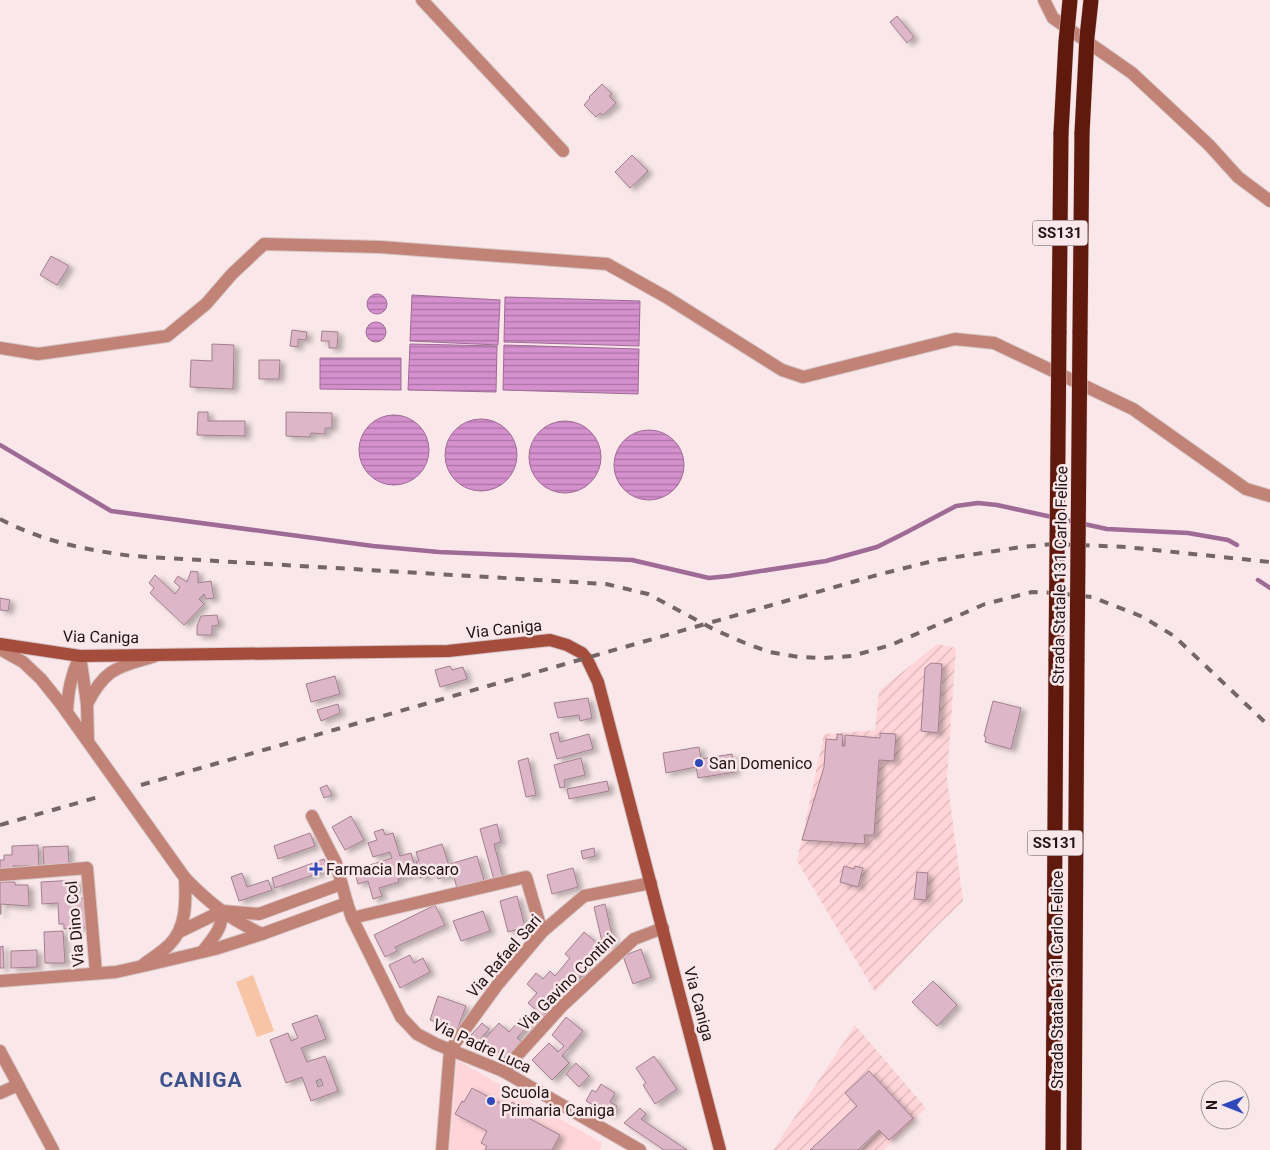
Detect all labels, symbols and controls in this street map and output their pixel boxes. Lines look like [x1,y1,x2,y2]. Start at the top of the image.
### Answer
road number: SS131 [1032,220,1088,246]
street label: Strada Statale 131 Carlo Felice [1049,466,1071,684]
street label: Via Caniga [465,616,543,642]
street label: Via Caniga [63,627,139,647]
place label: San Domenico [709,754,812,773]
marker: San Domenico [693,757,705,769]
road number: SS131 [1028,830,1082,856]
place label: Farmacia Mascaro [326,860,459,879]
marker: Farmacia Mascaro [310,863,322,875]
street label: Strada Statale 131 Carlo Felice [1048,871,1067,1089]
street label: Via Dino Col [62,880,88,968]
street label: Via Rafael Sari [463,911,545,1001]
street label: Via Gavino Contini [514,929,620,1035]
street label: Via Caniga [680,965,718,1043]
street label: Via Padre Luca [430,1015,534,1077]
district label: CANIGA [159,1068,243,1092]
north arrow [1200,1080,1250,1130]
place label: Scuola Primaria Caniga [501,1083,615,1120]
marker: Scuola Primaria Caniga [485,1095,497,1107]
text: N [1204,1100,1220,1110]

